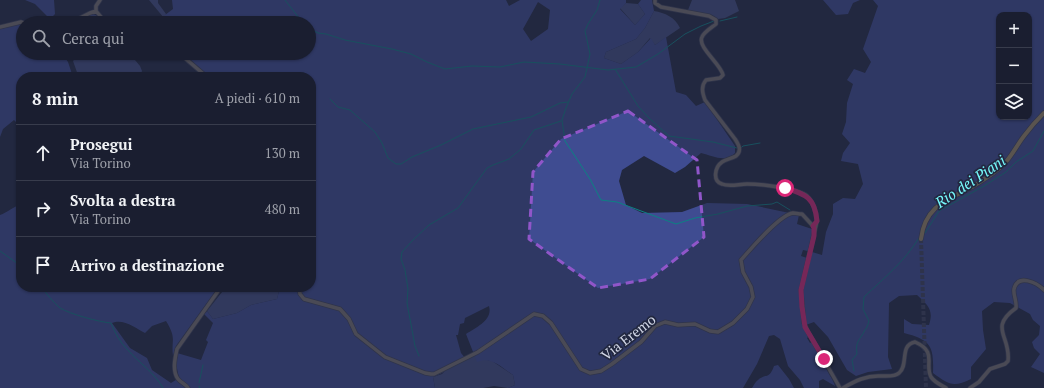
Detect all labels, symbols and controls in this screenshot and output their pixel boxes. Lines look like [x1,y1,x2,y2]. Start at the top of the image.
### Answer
map controls [996,12,1032,120]
button: + [996,12,1032,48]
search box [16,16,316,60]
icon: search [30,27,52,49]
text: Cerca qui [62,28,124,48]
button: − [996,48,1032,84]
button: layers [996,84,1032,120]
text: 8 min [32,87,79,110]
text: A piedi · 610 m [215,89,300,107]
text: Prosegui [70,134,133,154]
icon: ahead [32,142,54,164]
text: 130 m [265,144,300,162]
water label: Rio dei Piani [930,150,1010,212]
text: Via Torino [70,154,131,172]
route start [776,179,794,197]
text: Svolta a destra [70,190,176,210]
icon: right [32,198,54,220]
text: 480 m [265,200,300,218]
text: Via Torino [70,210,131,228]
icon: arrive [32,254,54,276]
text: Arrivo a destinazione [70,255,224,275]
street label: Via Eremo [597,309,660,364]
route end [815,350,833,368]

